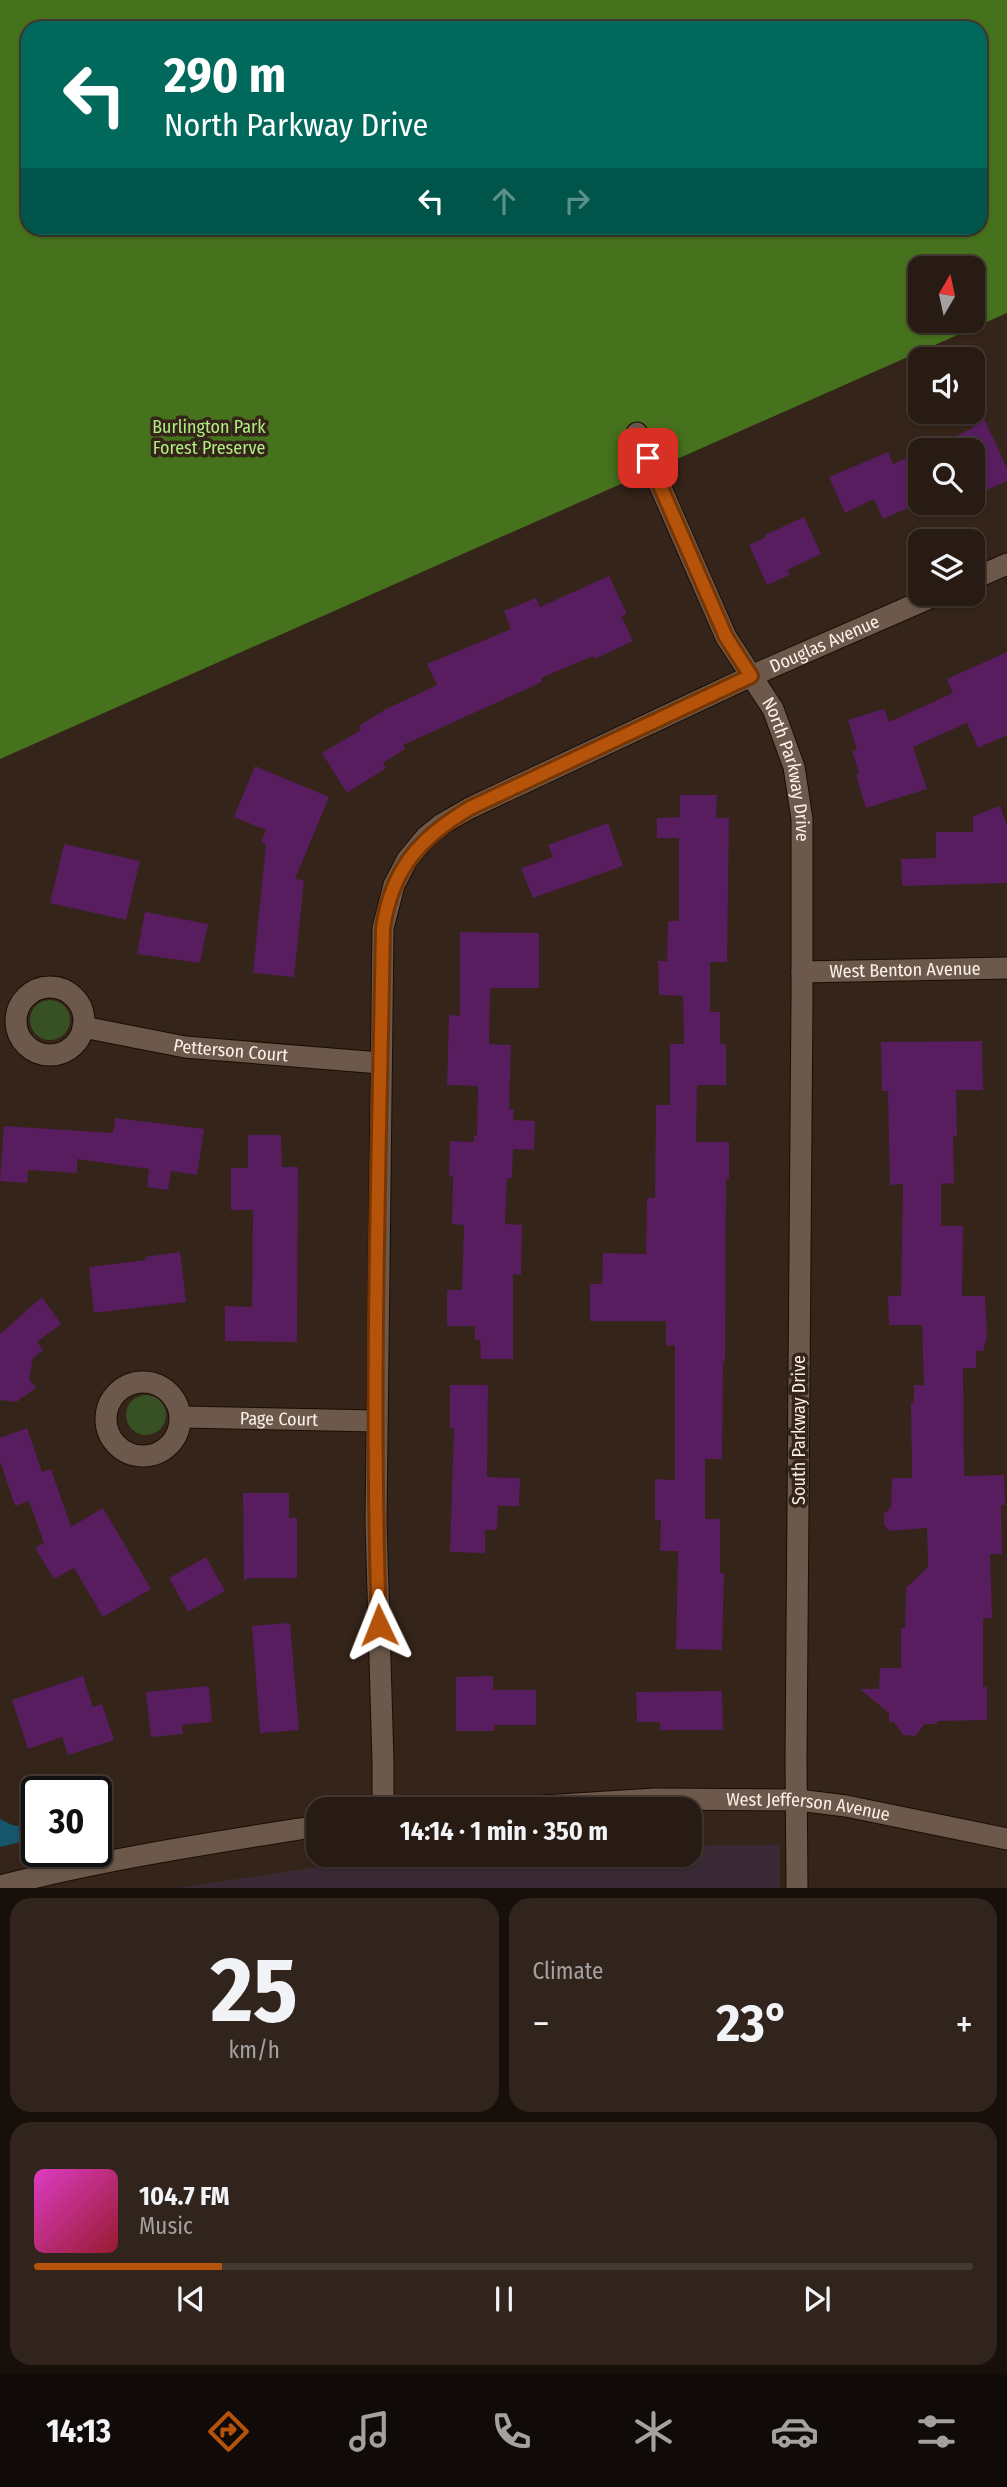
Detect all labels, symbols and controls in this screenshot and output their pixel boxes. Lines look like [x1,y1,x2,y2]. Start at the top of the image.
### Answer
text: 290 m [164,46,286,105]
icon: left [49,49,140,140]
text: North Parkway Drive [164,106,428,144]
icon: left [412,182,450,220]
icon: ahead [485,182,523,220]
icon: right [558,182,596,220]
north arrow [908,256,985,332]
map controls [908,256,985,606]
button: sound [908,347,985,424]
park label: Burlington Park Forest Preserve [152,416,266,459]
pin [618,428,678,488]
button: search [908,438,985,515]
icon: arrive [629,439,667,477]
button: layers [908,529,985,606]
street label: Douglas Avenue [766,610,883,677]
street label: North Parkway Drive [757,693,813,842]
street label: West Benton Avenue [829,958,981,982]
street label: Petterson Court [172,1034,289,1066]
street label: South Parkway Drive [788,1355,810,1505]
street label: Page Court [240,1407,318,1431]
position arrow [342,1588,416,1662]
speed limit sign: 30 [21,1776,112,1867]
street label: West Jefferson Avenue [726,1788,892,1826]
text: 14:14 · 1 min · 350 m [400,1816,608,1847]
text: 25 [211,1936,298,2045]
text: Climate [533,1957,603,1985]
text: 23° [716,1992,789,2055]
text: − [533,2001,550,2047]
text: + [956,2001,973,2047]
text: km/h [229,2036,280,2064]
text: 104.7 FM [139,2181,230,2212]
text: Music [139,2212,193,2240]
icon: previous [172,2280,210,2318]
icon: pause [485,2280,523,2318]
icon: next [798,2280,836,2318]
icon: directions [204,2407,253,2456]
icon: music [345,2407,394,2456]
icon: phone [487,2407,536,2456]
icon: climate [629,2407,678,2456]
icon: car [770,2407,819,2456]
icon: filters [912,2407,961,2456]
text: 14:13 [46,2412,111,2450]

